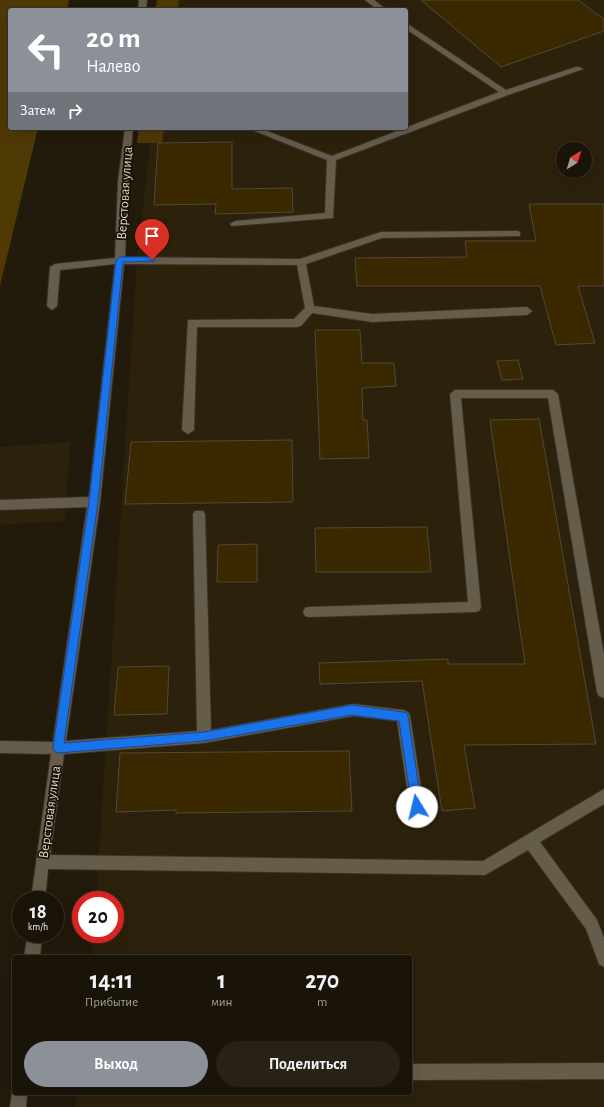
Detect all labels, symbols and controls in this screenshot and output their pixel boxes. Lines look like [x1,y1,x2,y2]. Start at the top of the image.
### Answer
icon: left [20,24,72,76]
text: 20 m [86,25,141,53]
text: Налево [86,58,140,76]
icon: right [64,100,86,122]
text: Затем [20,103,56,118]
north arrow [556,142,592,178]
map controls [556,142,592,178]
street label: Верстовая улица [115,145,135,240]
pin [135,219,169,260]
icon: arrive [141,225,163,247]
street label: Верстовая улица [37,764,64,859]
position arrow [396,786,438,828]
speed limit sign: 20 [72,891,124,943]
text: 18 [29,902,47,922]
text: km/h [28,922,48,932]
text: 14:11 [90,969,133,993]
text: 1 [217,969,226,993]
text: 270 [305,969,339,993]
text: Прибытие [85,996,138,1009]
text: мин [211,996,232,1009]
text: m [317,996,327,1009]
button: Выход [24,1041,208,1087]
button: Поделиться [216,1041,400,1087]

